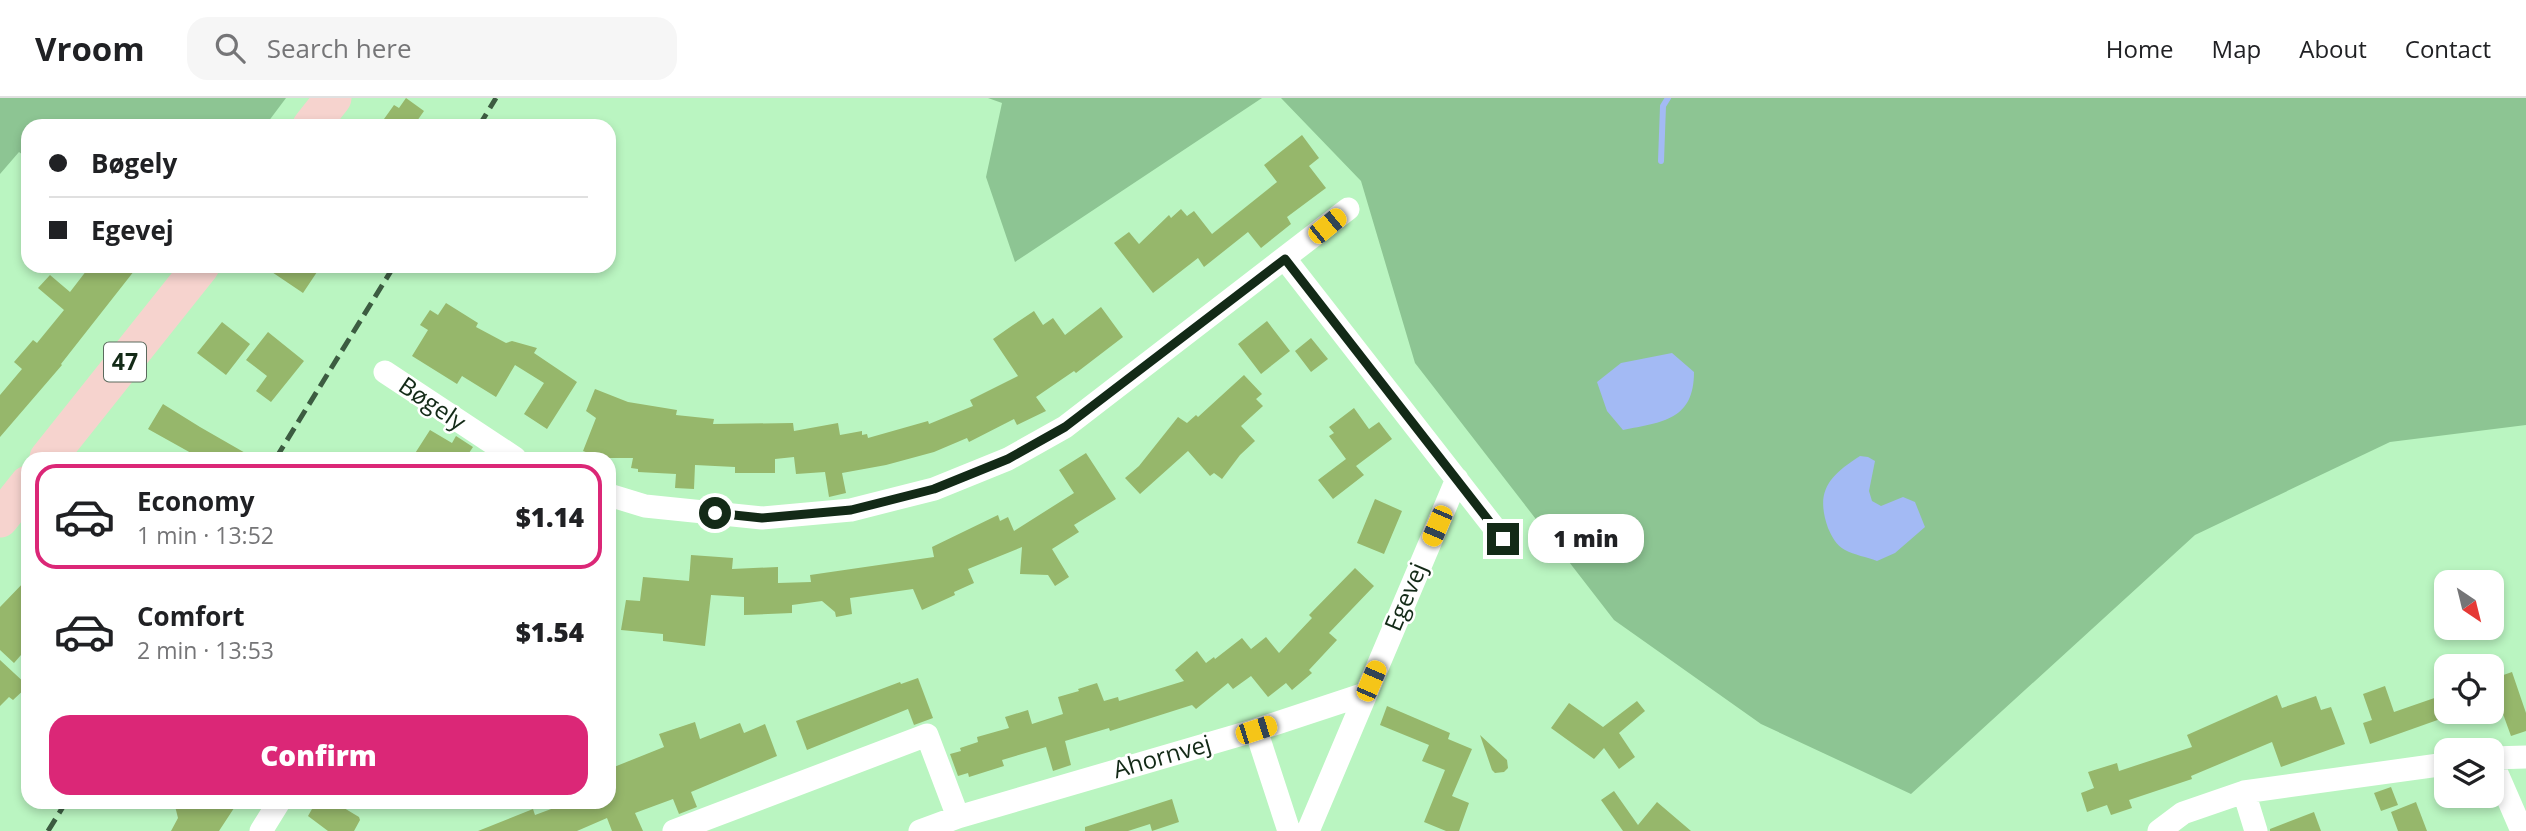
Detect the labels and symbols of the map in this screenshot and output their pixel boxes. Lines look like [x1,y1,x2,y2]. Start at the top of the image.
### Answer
car [1305,205,1350,247]
road number: 47 [104,342,146,382]
street label: Bøgely [393,368,474,438]
route start [699,497,731,529]
car [1420,503,1455,549]
callout: 1 min [1528,514,1643,564]
route end [1487,523,1519,555]
street label: Egevej [1375,557,1434,636]
north arrow [2434,570,2504,640]
car [1354,658,1389,704]
car [1233,714,1280,746]
street label: Ahornvej [1109,726,1214,785]

